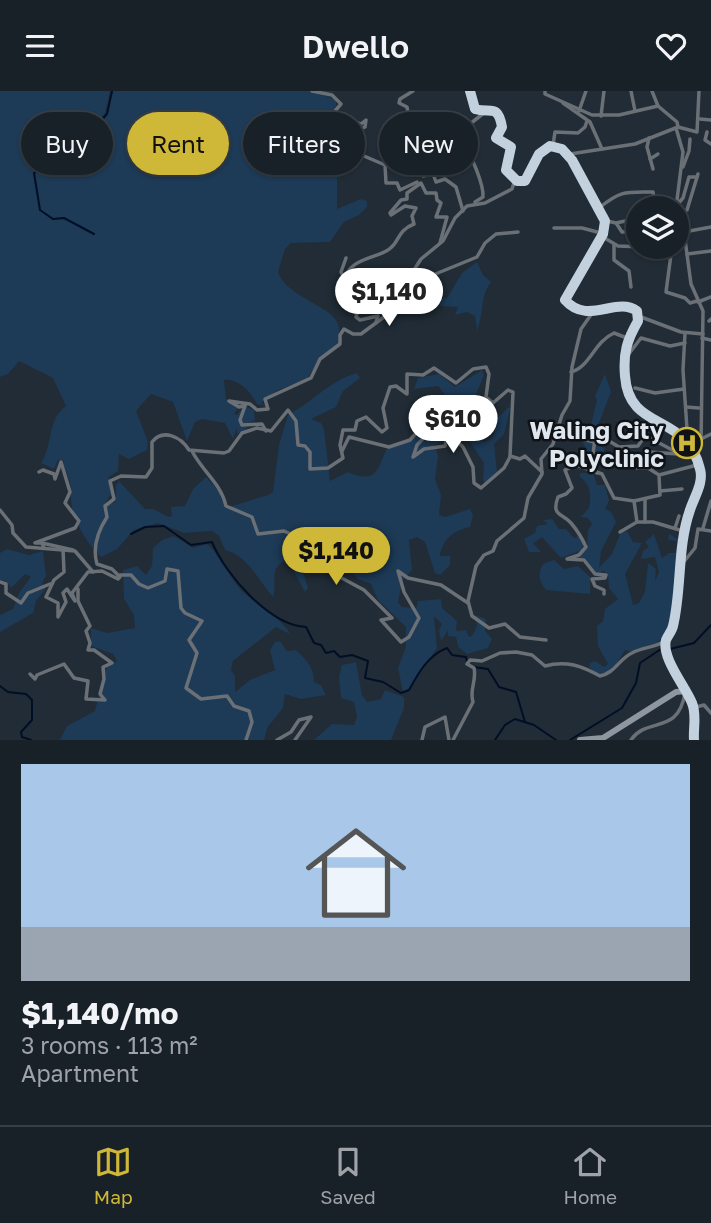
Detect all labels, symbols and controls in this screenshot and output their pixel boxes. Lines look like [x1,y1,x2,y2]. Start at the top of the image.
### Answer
icon: menu [21,27,59,65]
text: Dwello [302,27,409,65]
icon: heart [652,27,690,65]
chip: Buy [21,112,113,175]
chip: Rent [127,112,229,175]
chip: Filters [243,112,365,175]
chip: New [379,112,478,175]
map controls [626,196,689,259]
button: layers [626,196,689,259]
pin: $1,140 [332,268,446,328]
text: $1,140 [351,277,427,305]
pin: $610 [412,395,494,455]
text: $610 [425,404,481,432]
place label: Waling City Polyclinic [530,415,665,472]
hospital icon: Waling City Polyclinic [670,426,704,460]
pin: $1,140 [279,527,393,587]
text: $1,140 [298,536,374,564]
icon: home [293,810,419,936]
text: $1,140/mo [21,995,179,1031]
text: 3 rooms · 113 m² [21,1031,198,1059]
text: Apartment [21,1059,139,1087]
tab: Map [94,1143,133,1208]
tab: Saved [320,1143,376,1208]
tab: Home [563,1143,617,1208]

